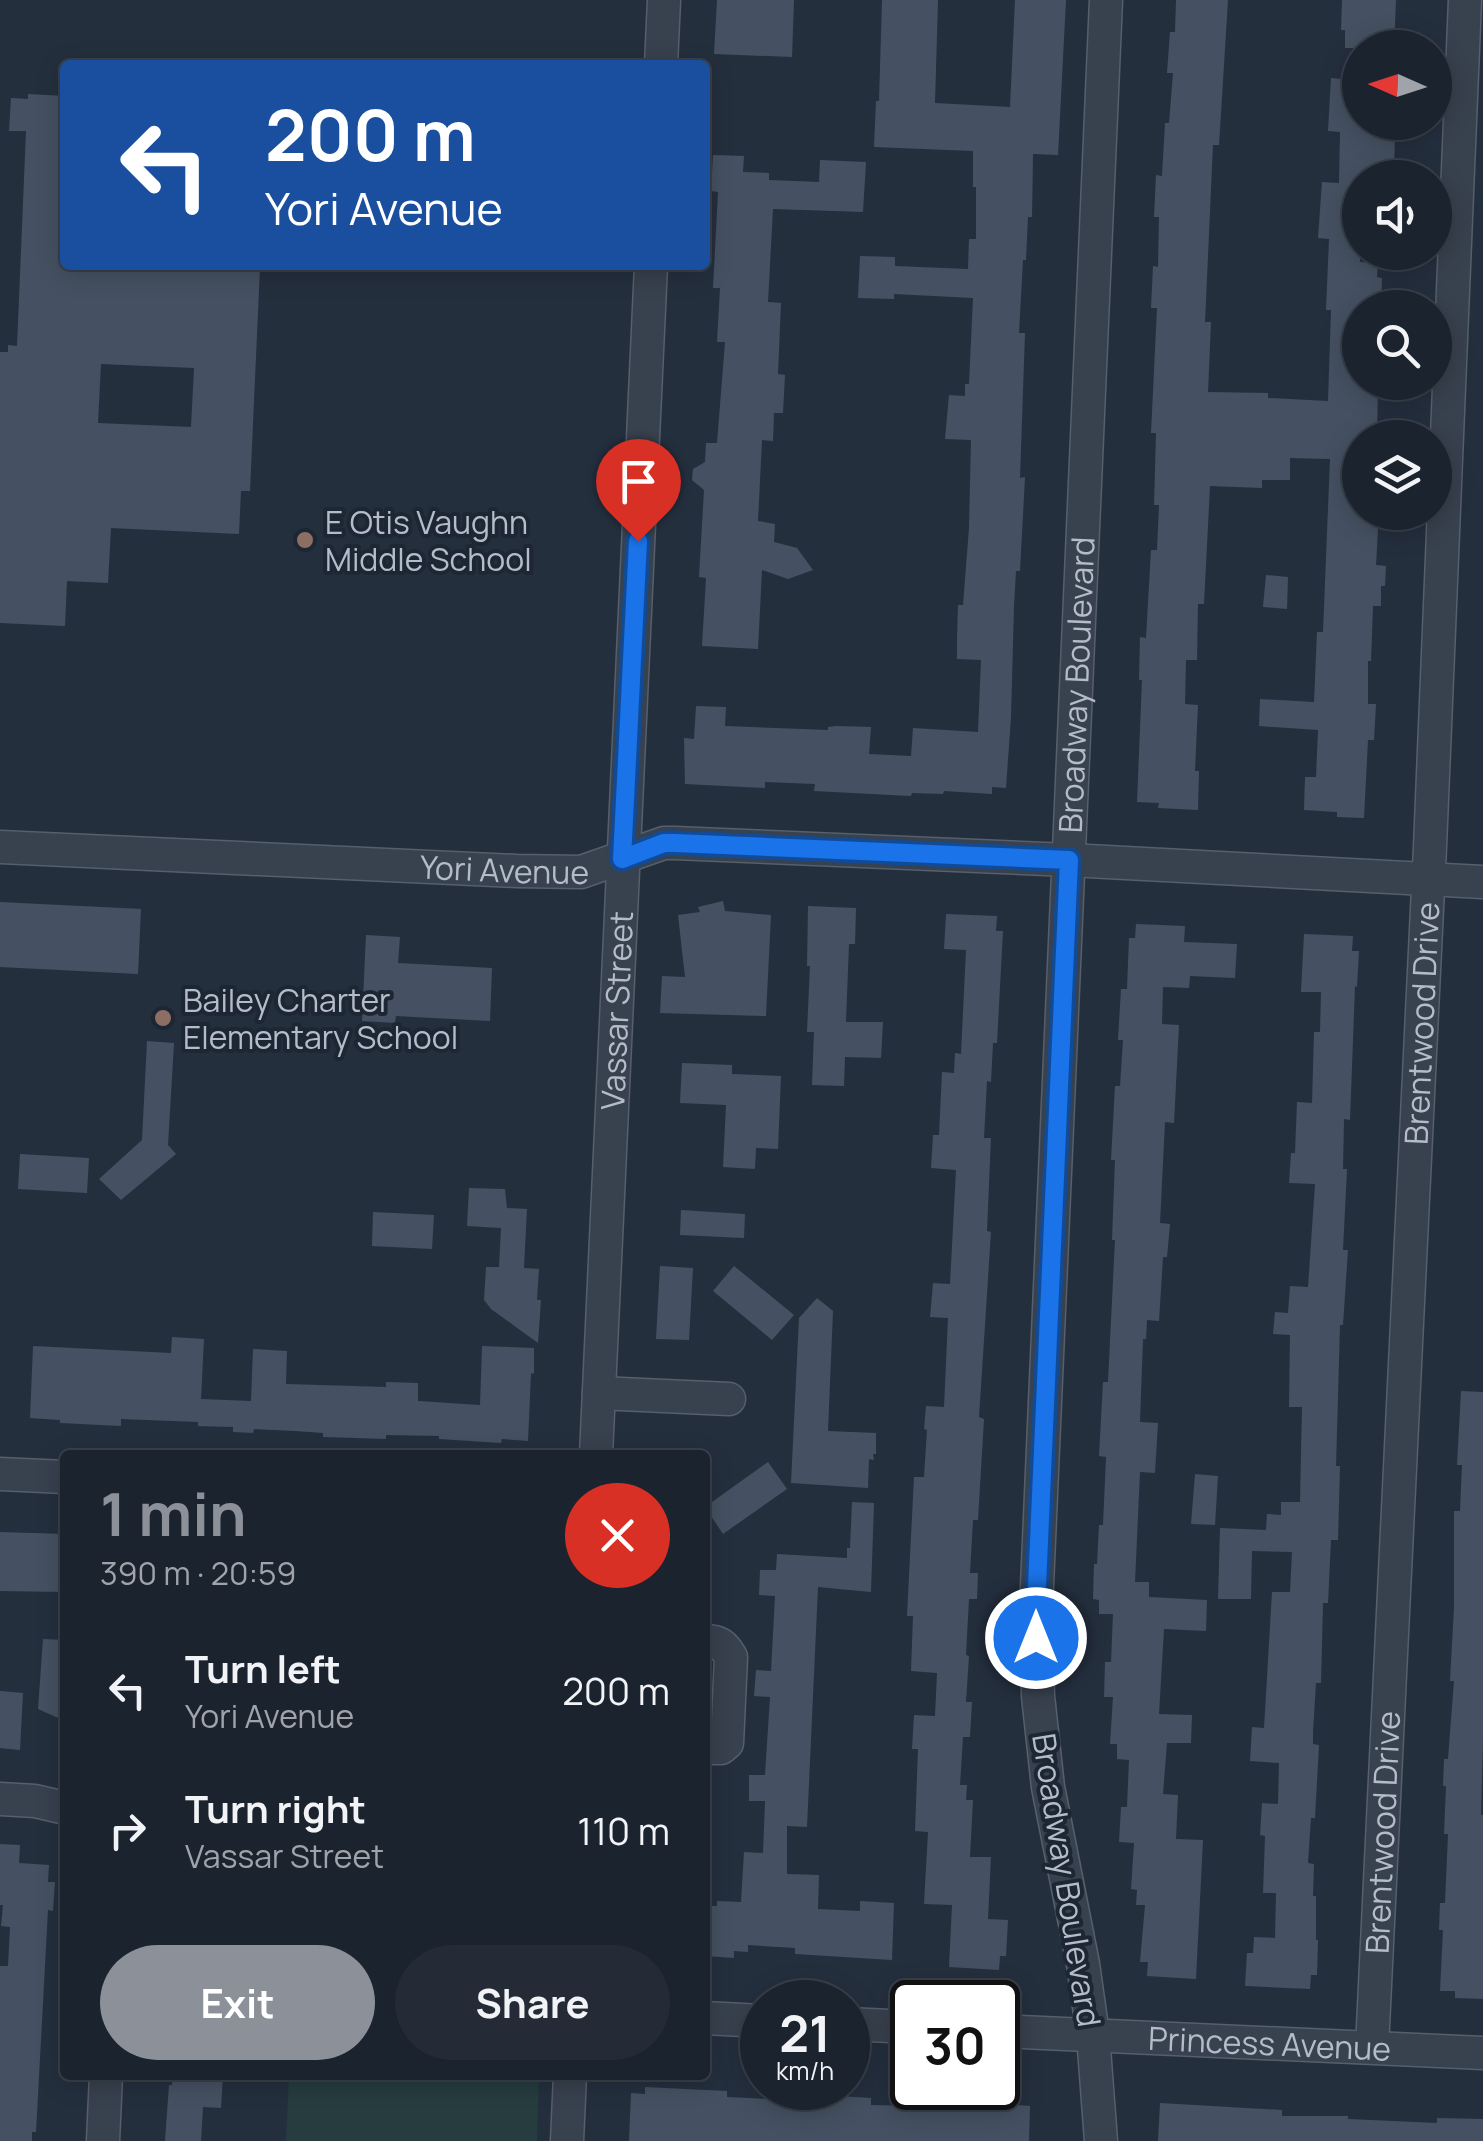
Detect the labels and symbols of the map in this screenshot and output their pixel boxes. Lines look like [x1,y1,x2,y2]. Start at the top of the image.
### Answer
north arrow [1342,30,1452,140]
pin [596,439,681,542]
place label: E Otis Vaughn Middle School [325,500,532,581]
marker: E Otis Vaughn Middle School [294,529,316,551]
street label: Broadway Boulevard [1048,536,1105,834]
street label: Yori Avenue [419,845,589,894]
street label: Brentwood Drive [1394,901,1449,1146]
street label: Vassar Street [590,910,643,1111]
place label: Bailey Charter Elementary School [183,978,458,1059]
marker: Bailey Charter Elementary School [152,1007,174,1029]
position arrow [984,1586,1088,1690]
street label: Brentwood Drive [1355,1710,1410,1955]
street label: Broadway Boulevard [1022,1730,1112,2030]
speed limit sign: 30 [890,1980,1020,2110]
street label: Princess Avenue [1147,2016,1392,2071]

